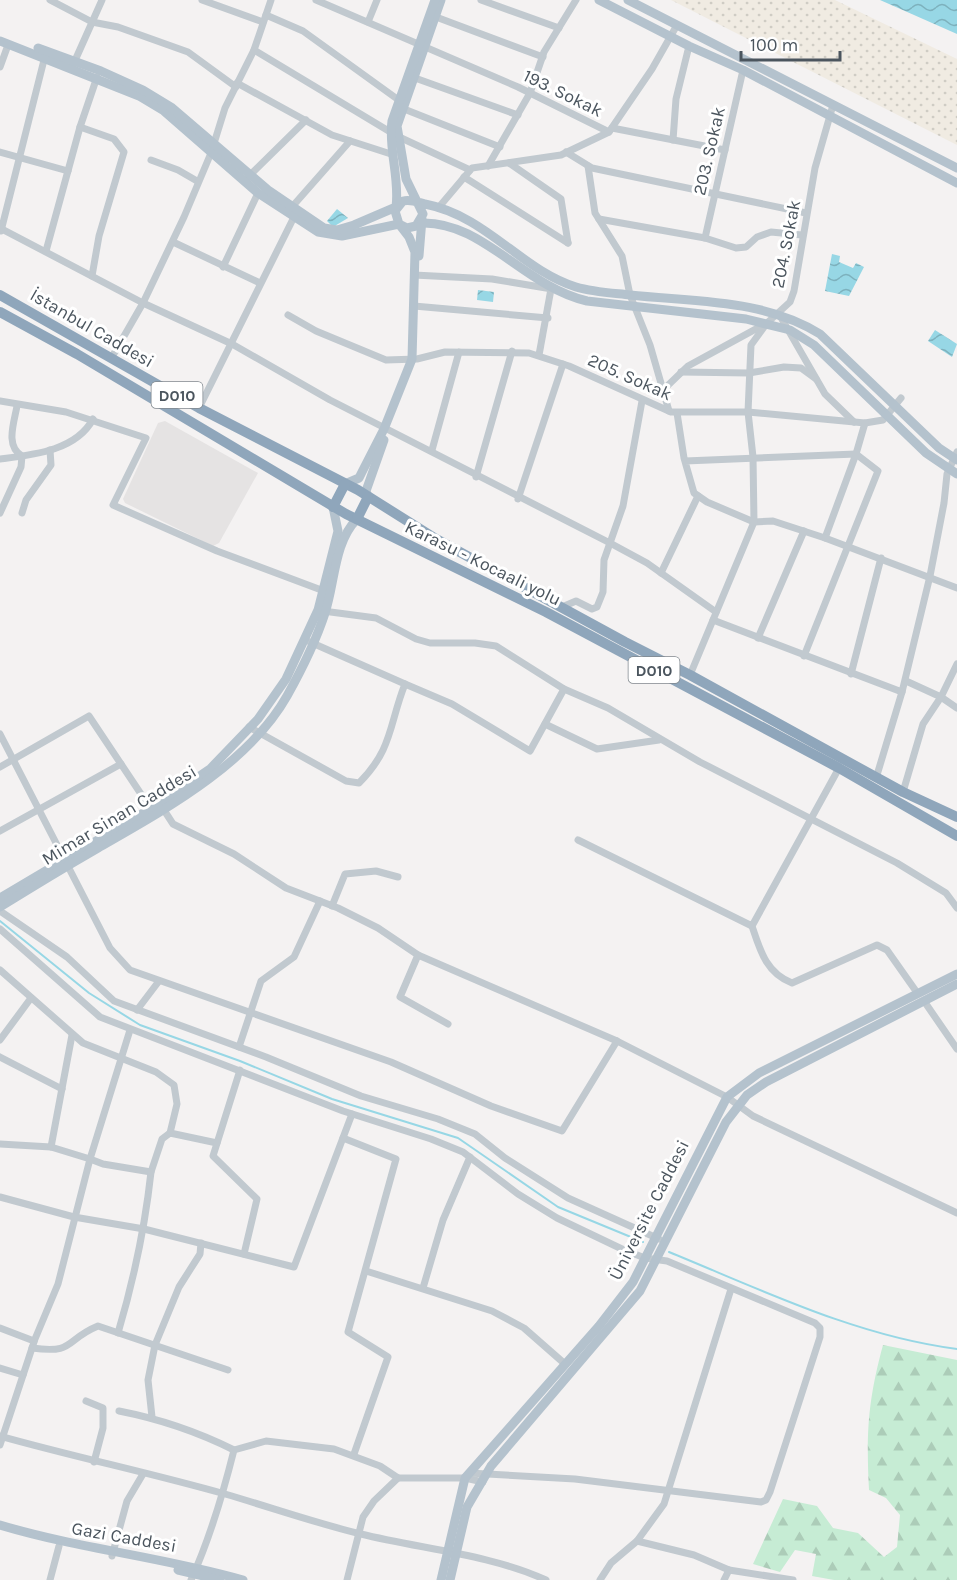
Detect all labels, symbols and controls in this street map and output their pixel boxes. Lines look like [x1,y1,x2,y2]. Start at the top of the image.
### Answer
scale bar [741,24,840,62]
text: 100 m [750,34,798,56]
street label: 193. Sokak [520,64,606,122]
street label: 203. Sokak [688,105,730,197]
street label: 204. Sokak [767,198,805,290]
street label: İstanbul Caddesi [26,284,158,372]
street label: 205. Sokak [585,349,675,405]
road number: D010 [152,382,202,408]
street label: Karasu - Kocaali yolu [401,516,565,610]
road number: D010 [628,657,680,683]
street label: Mimar Sinan Caddesi [38,760,200,870]
street label: Üniversite Caddesi [604,1136,694,1284]
street label: Gazi Caddesi [70,1517,178,1557]

